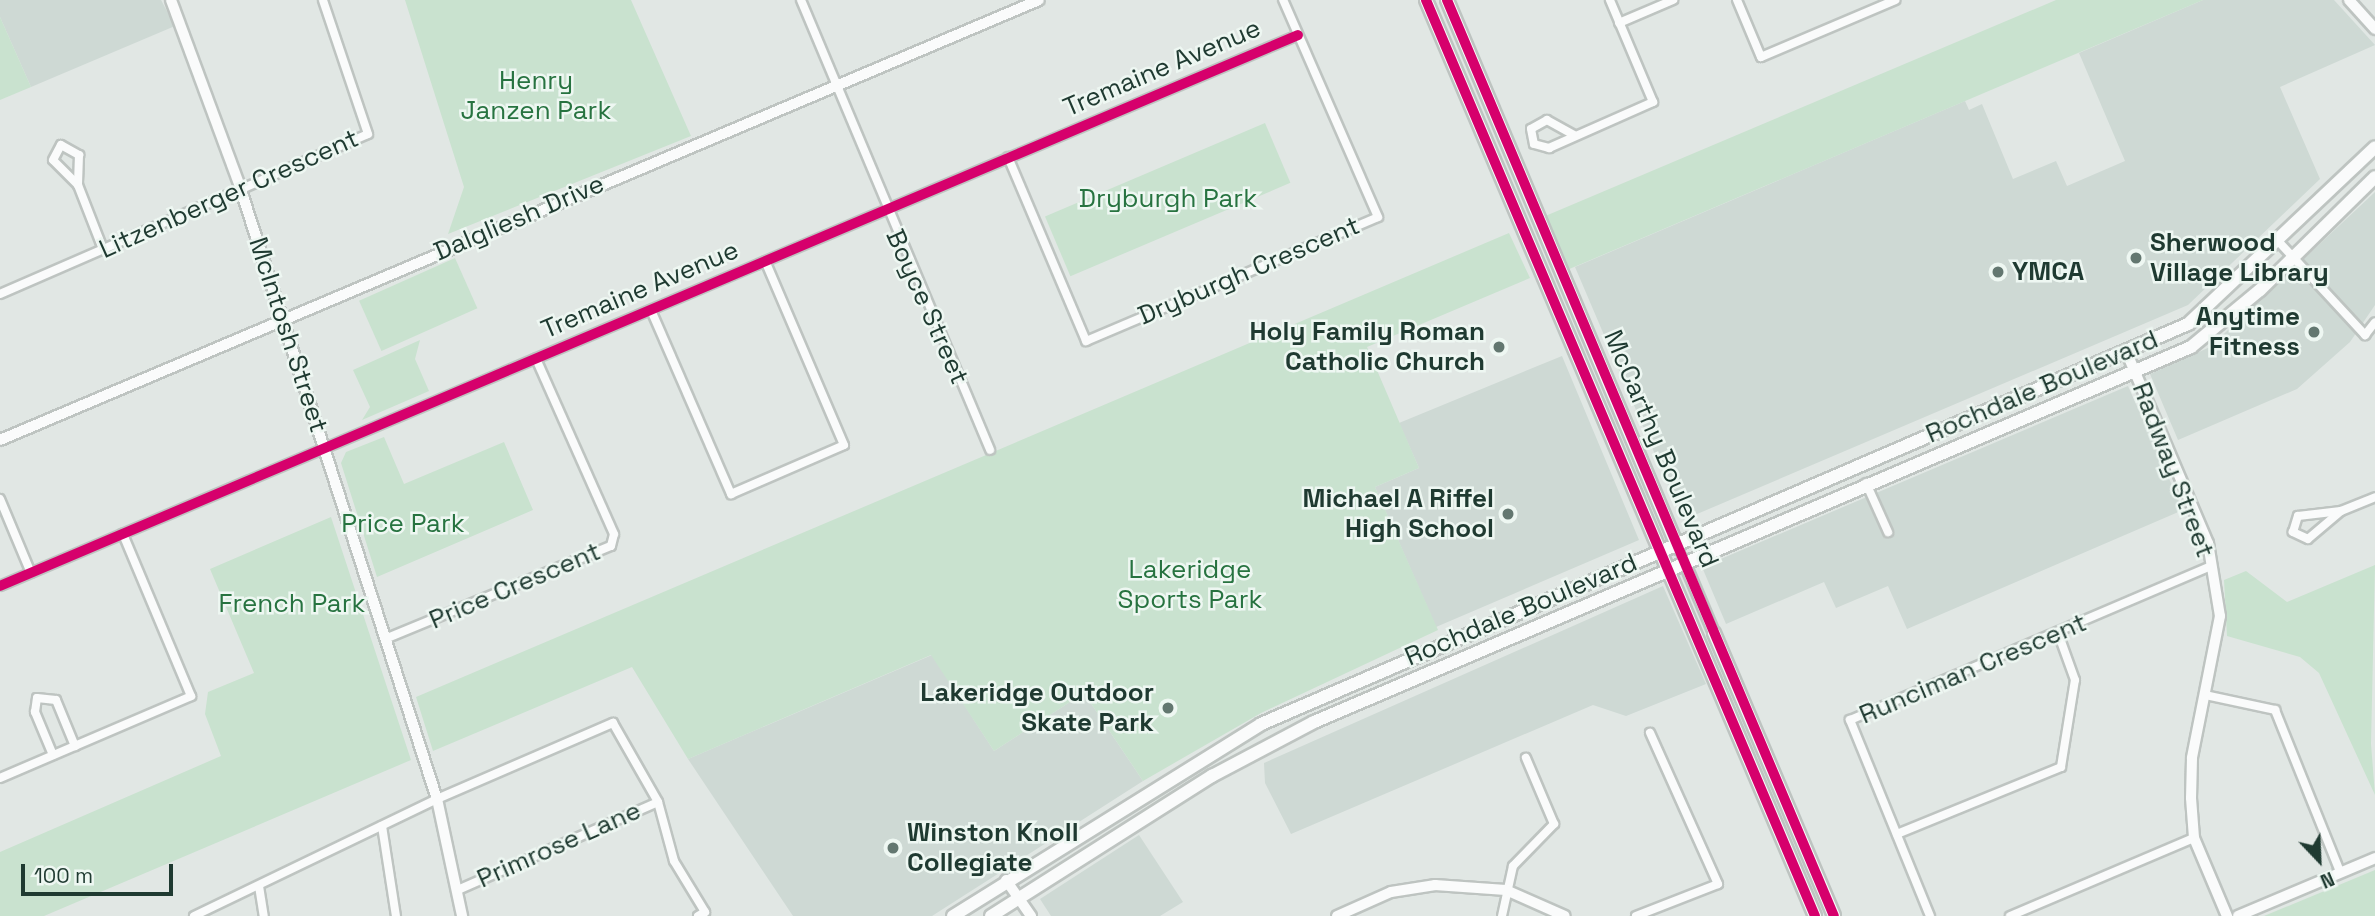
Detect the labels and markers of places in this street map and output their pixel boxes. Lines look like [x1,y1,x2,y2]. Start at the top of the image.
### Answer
place label: Sherwood Village Library [2150,227,2329,288]
marker: Sherwood Village Library [2128,250,2144,266]
place label: YMCA [2012,256,2084,288]
marker: YMCA [1990,264,2006,280]
place label: Anytime Fitness [2196,301,2300,362]
place label: Holy Family Roman Catholic Church [1250,316,1485,378]
marker: Anytime Fitness [2306,324,2322,340]
marker: Holy Family Roman Catholic Church [1491,339,1507,355]
place label: Michael A Riffel High School [1302,483,1494,544]
marker: Michael A Riffel High School [1500,506,1516,522]
place label: Lakeridge Outdoor Skate Park [920,677,1154,738]
marker: Lakeridge Outdoor Skate Park [1160,700,1176,716]
place label: Winston Knoll Collegiate [907,817,1079,878]
marker: Winston Knoll Collegiate [885,840,901,856]

